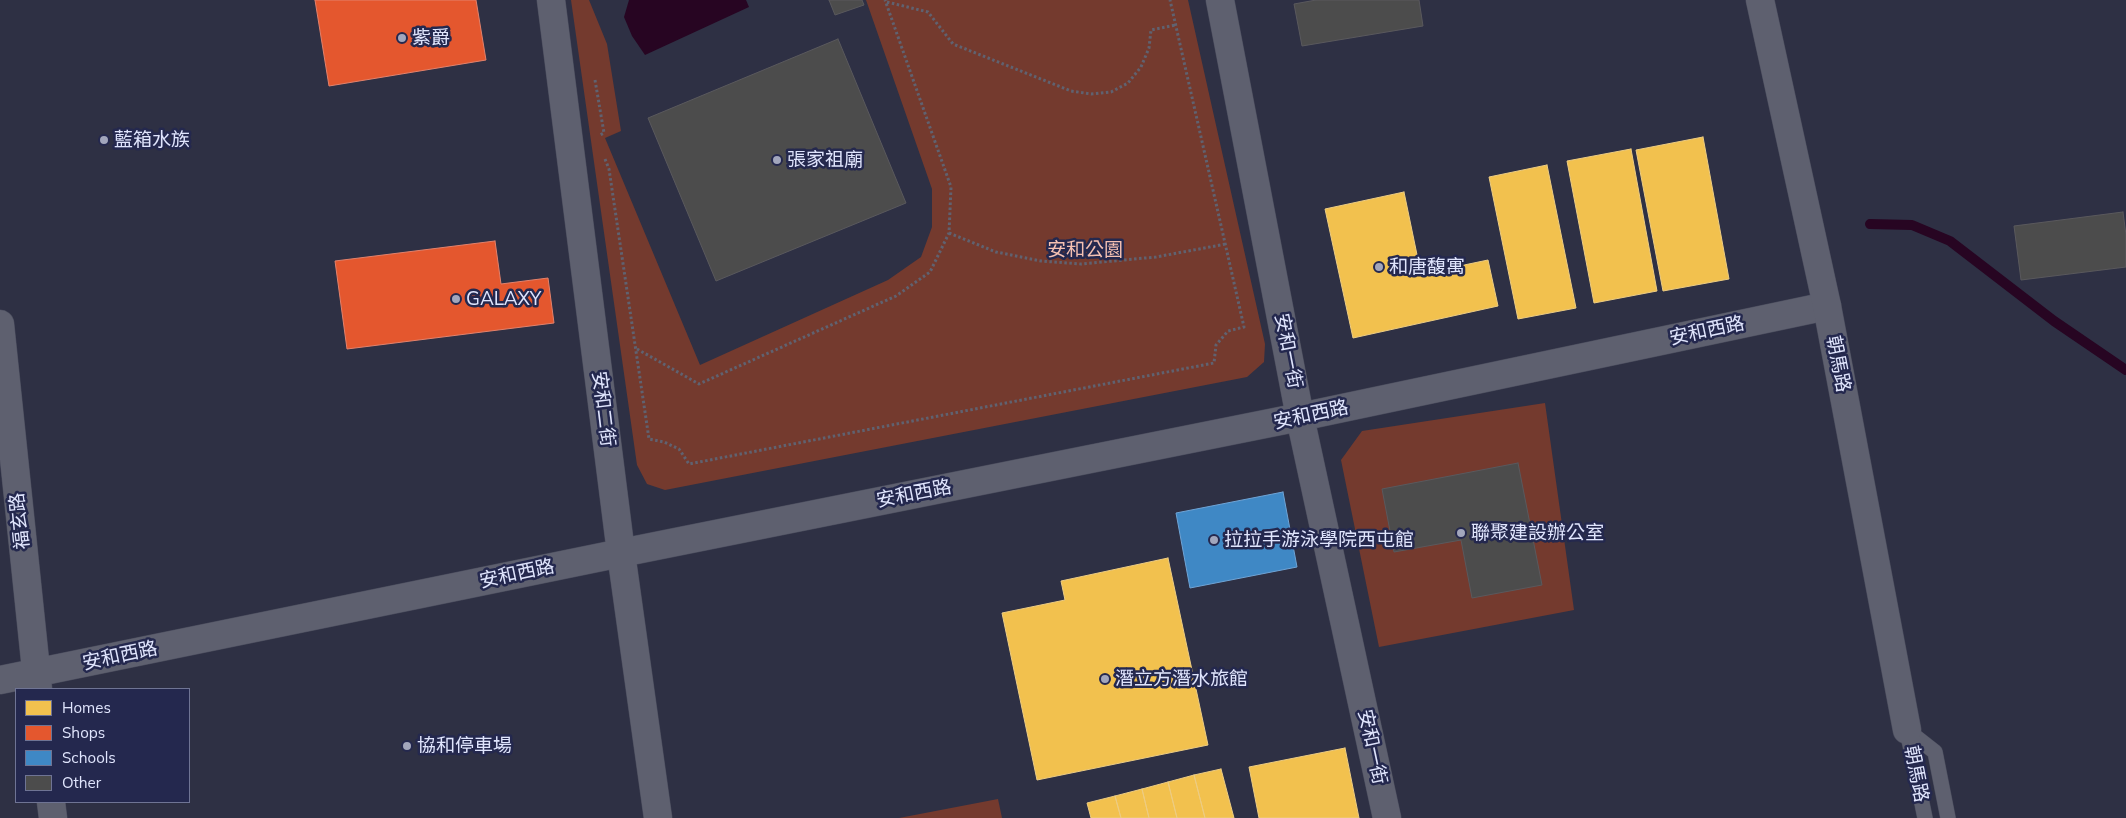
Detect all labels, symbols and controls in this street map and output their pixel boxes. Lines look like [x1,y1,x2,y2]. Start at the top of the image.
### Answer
place label: 紫爵 [412,27,450,49]
marker: 紫爵 [396,32,408,44]
place label: 藍箱水族 [114,129,190,151]
marker: 藍箱水族 [98,134,110,146]
place label: 張家祖廟 [787,149,863,171]
marker: 張家祖廟 [771,154,783,166]
park label: 安和公園 [1047,239,1123,261]
place label: 和唐馥寓 [1389,256,1465,278]
marker: 和唐馥寓 [1373,261,1385,273]
place label: GALAXY [466,288,541,310]
marker: GALAXY [450,293,462,305]
street label: 安和一街 [1270,312,1306,390]
street label: 安和西路 [1667,312,1747,350]
street label: 朝馬路 [1821,334,1855,394]
street label: 安和二街 [587,370,619,448]
street label: 安和西路 [1271,396,1351,434]
street label: 安和西路 [875,476,953,512]
street label: 福玄路 [6,491,34,551]
place label: 聯聚建設辦公室 [1471,522,1604,544]
marker: 聯聚建設辦公室 [1455,527,1467,539]
place label: 拉拉手游泳學院西屯館 [1224,529,1414,551]
marker: 拉拉手游泳學院西屯館 [1208,534,1220,546]
street label: 安和西路 [477,555,557,593]
street label: 安和西路 [80,637,160,675]
place label: 潛立方潛水旅館 [1115,668,1248,690]
marker: 潛立方潛水旅館 [1099,673,1111,685]
legend [15,688,190,803]
text: Homes [62,698,111,717]
street label: 安和一街 [1353,707,1391,787]
text: Shops [62,723,105,742]
place label: 協和停車場 [417,735,512,757]
marker: 協和停車場 [401,740,413,752]
street label: 朝馬路 [1899,744,1933,804]
text: Schools [62,748,116,767]
text: Other [62,773,101,792]

